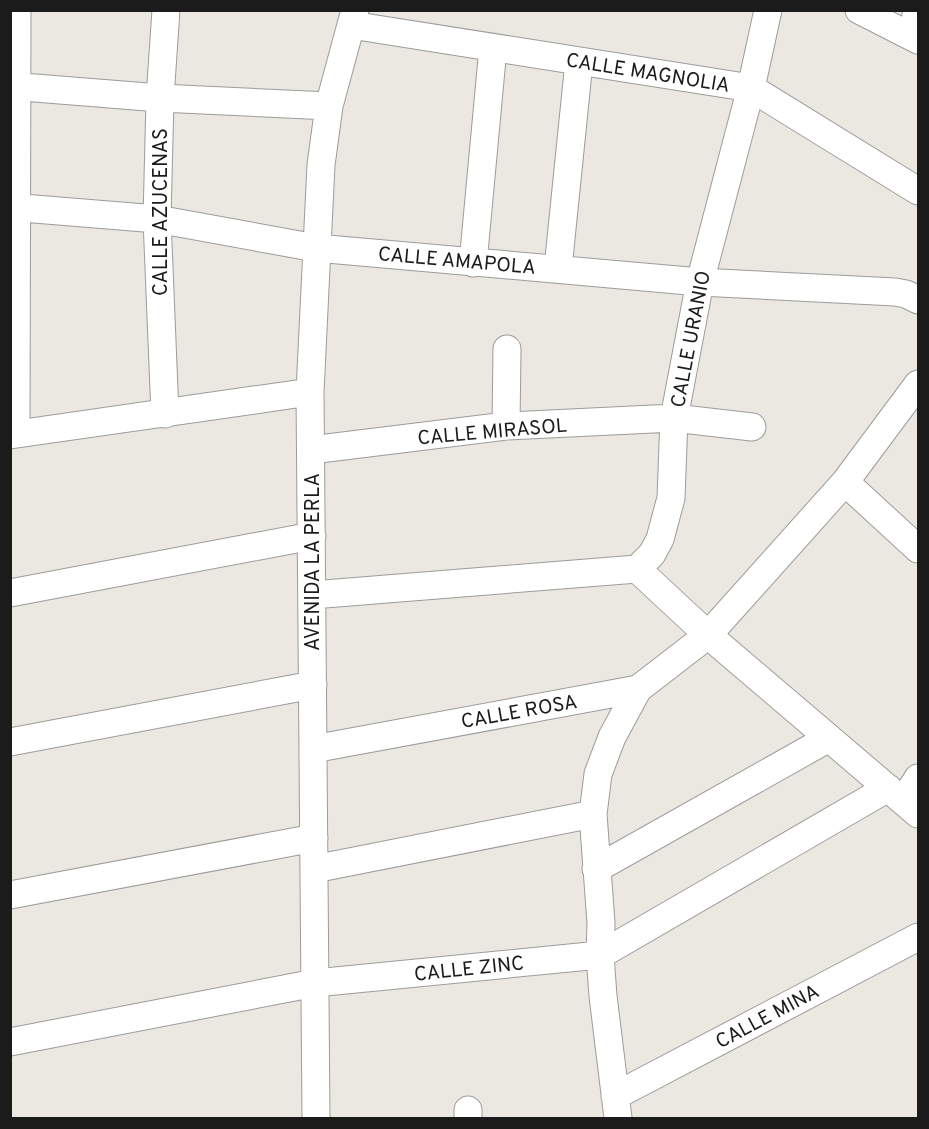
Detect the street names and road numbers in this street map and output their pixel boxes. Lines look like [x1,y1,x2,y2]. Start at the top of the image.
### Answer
street label: CALLE MAGNOLIA [564,48,731,100]
street label: CALLE AZUCENAS [149,128,175,296]
street label: CALLE AMAPOLA [377,242,537,282]
street label: CALLE URANIO [666,269,718,410]
street label: CALLE MIRASOL [416,414,568,452]
street label: AVENIDA LA PERLA [301,473,327,651]
street label: CALLE ROSA [459,690,580,736]
street label: CALLE ZINC [413,951,525,989]
street label: CALLE MINA [712,980,824,1056]

